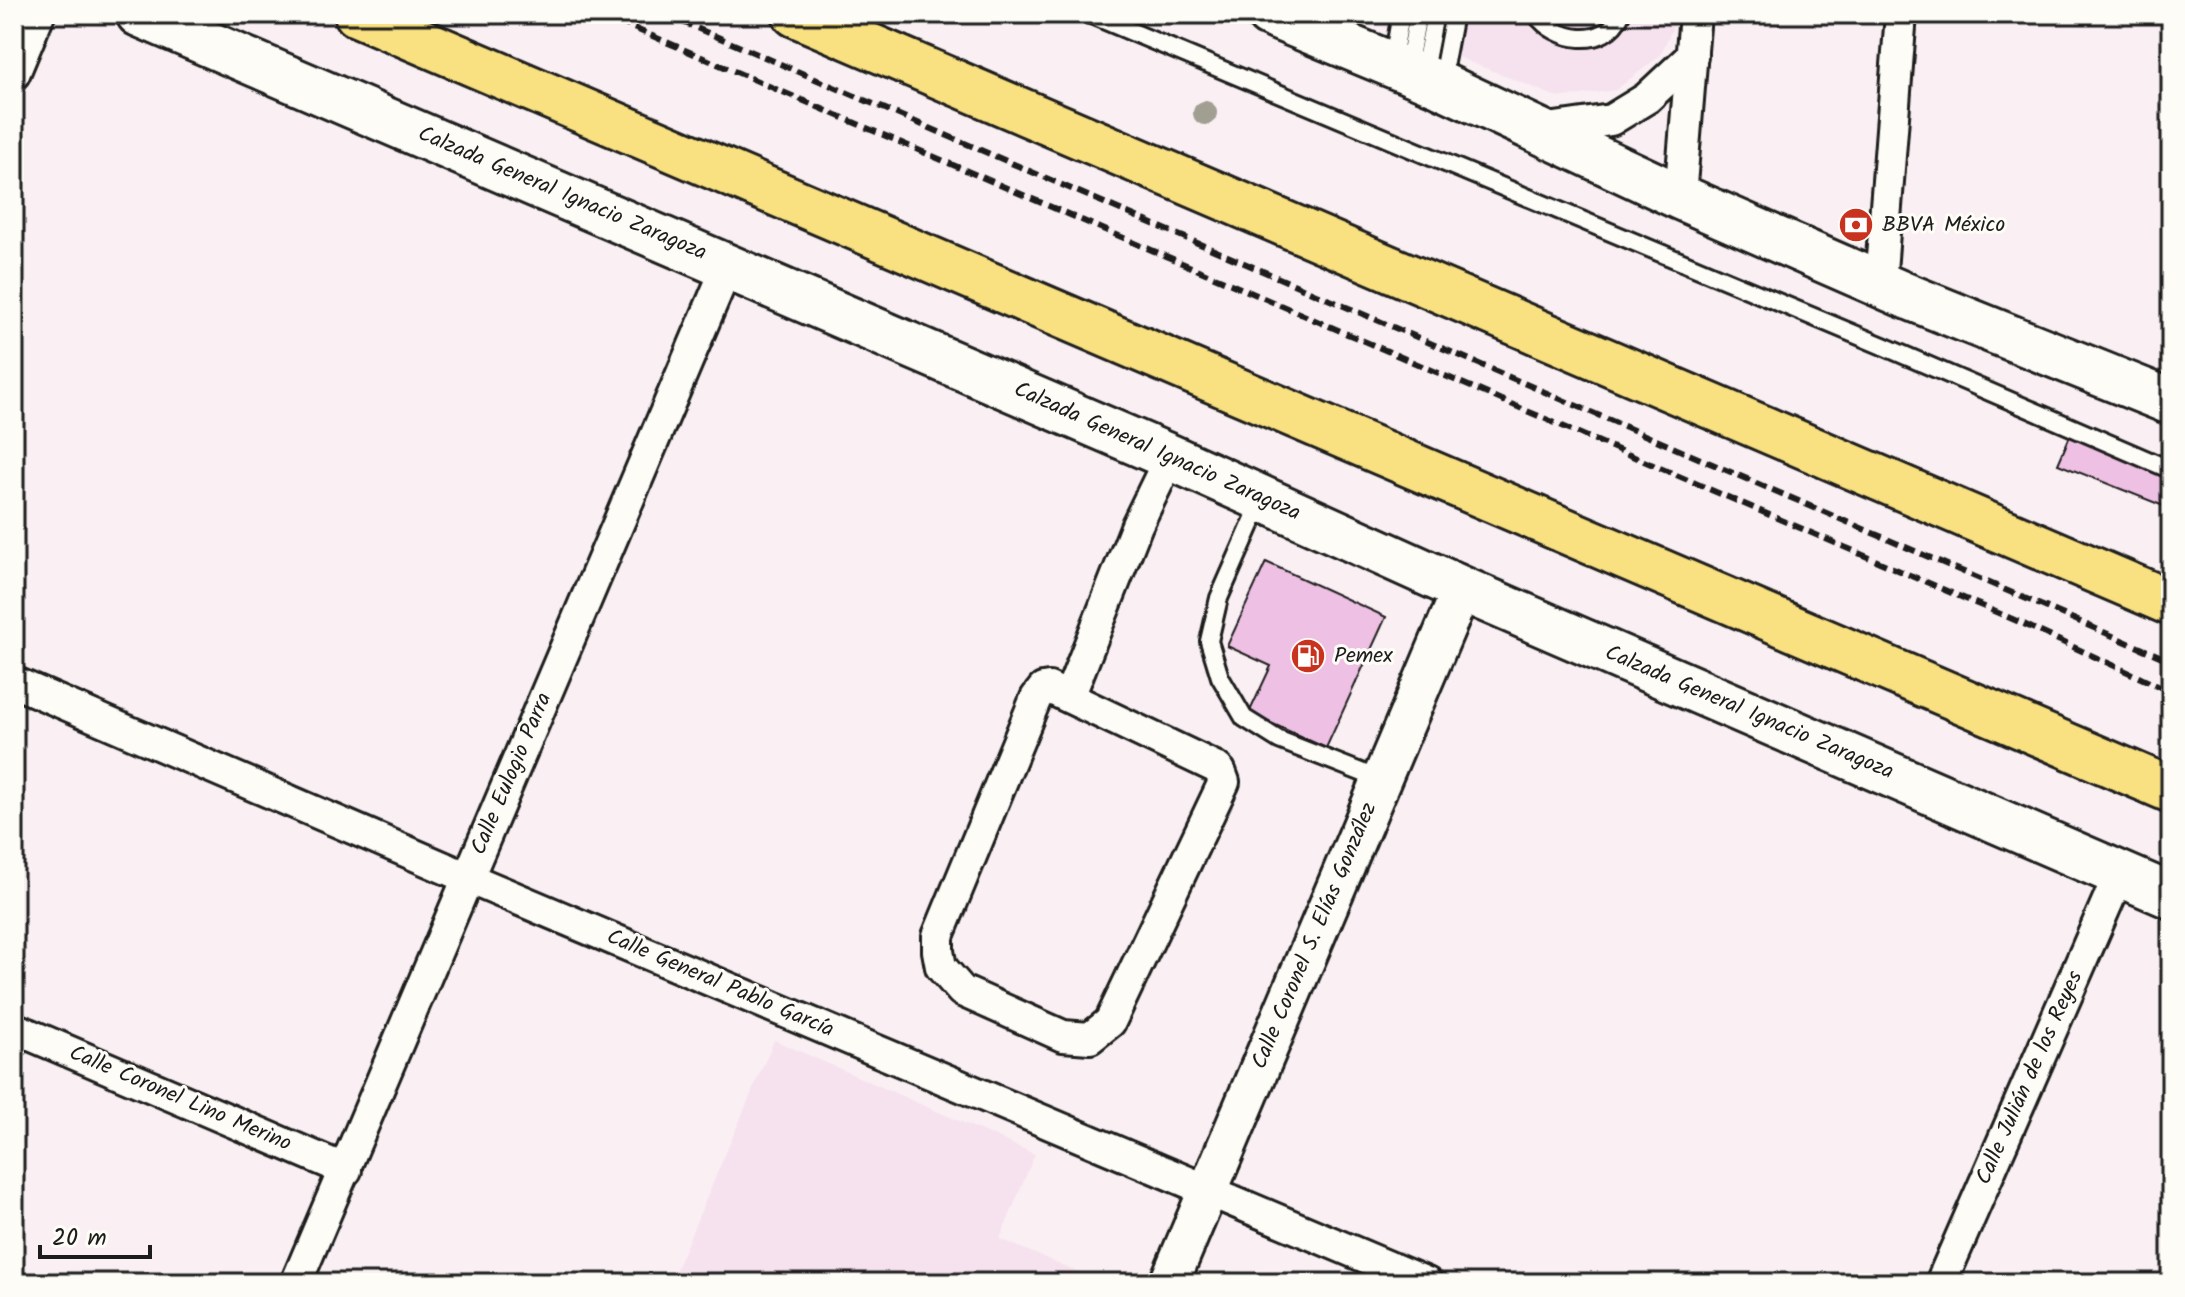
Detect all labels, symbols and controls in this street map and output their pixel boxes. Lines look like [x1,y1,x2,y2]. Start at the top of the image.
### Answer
street label: Calzada General Ignacio Zaragoza [412,117,712,271]
bank icon: BBVA México [1837,206,1875,244]
place label: BBVA México [1882,208,2005,243]
street label: Calzada General Ignacio Zaragoza [1008,373,1306,531]
street label: Calzada General Ignacio Zaragoza [1599,636,1899,790]
fuel station icon: Pemex [1289,637,1327,675]
place label: Pemex [1334,639,1393,674]
street label: Calle Eulogio Parra [462,687,562,861]
street label: Calle Coronel S. Elías González [1243,797,1387,1075]
street label: Calle General Pablo García [601,920,839,1048]
street label: Calle Julián de los Reyes [1967,965,2093,1191]
street label: Calle Coronel Lino Merino [63,1036,297,1162]
scale bar [40,1209,150,1259]
text: 20 m [52,1219,107,1258]

